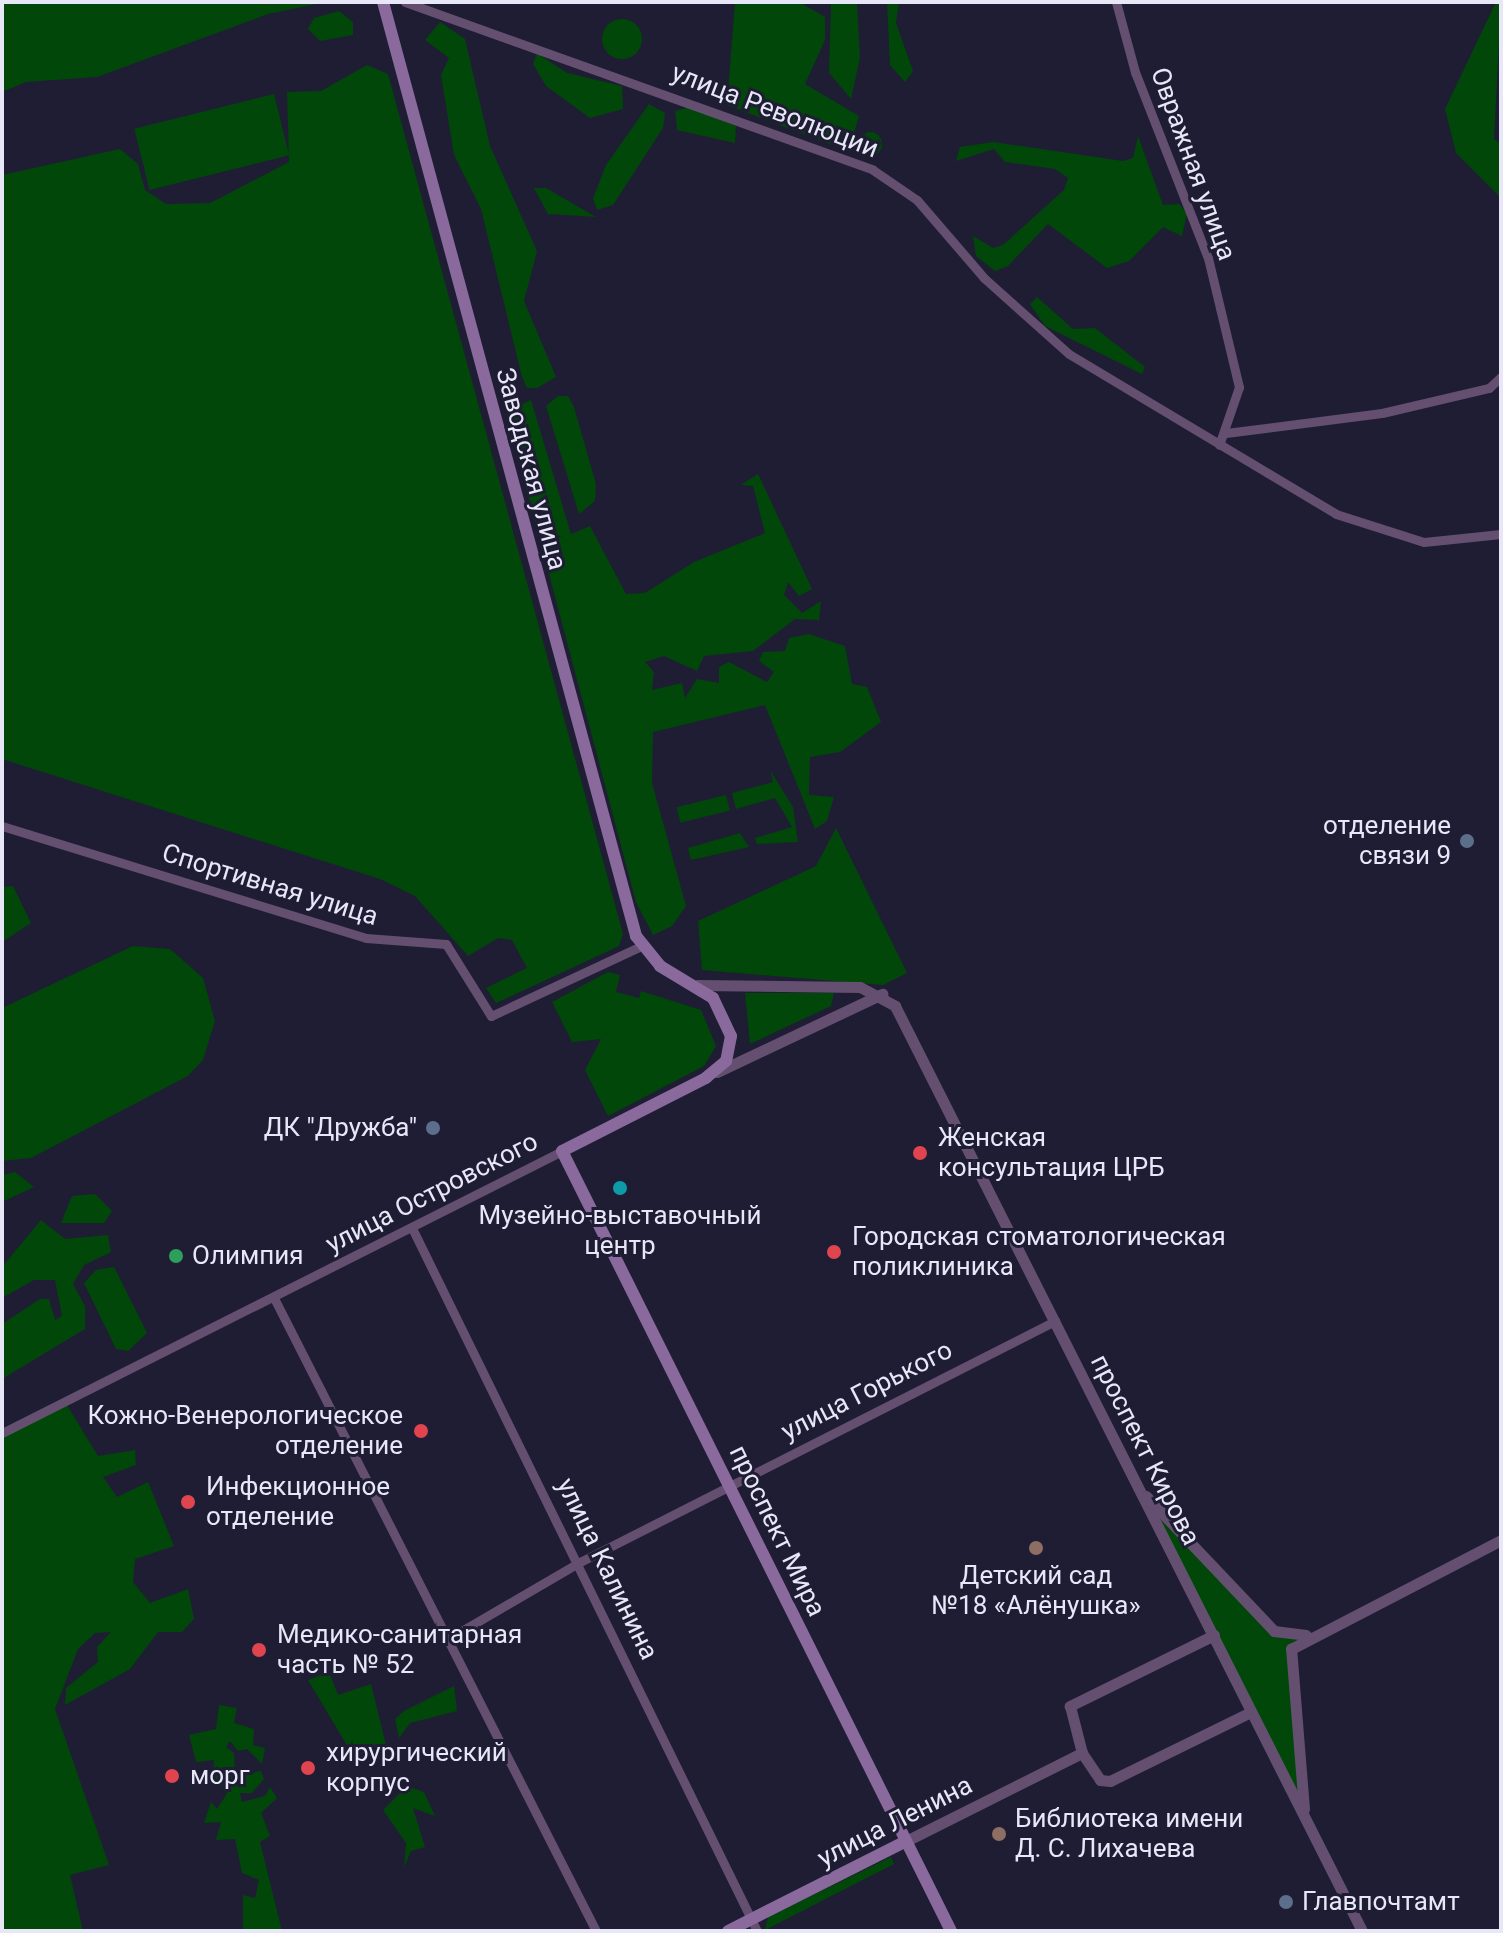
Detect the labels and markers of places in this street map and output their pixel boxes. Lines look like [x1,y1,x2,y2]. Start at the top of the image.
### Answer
place label: отделение связи 9 [1323,810,1451,872]
marker: отделение связи 9 [1458,832,1476,850]
place label: ДК "Дружба" [264,1112,417,1144]
marker: ДК "Дружба" [424,1119,442,1137]
place label: Женская консультация ЦРБ [938,1122,1165,1184]
marker: Женская консультация ЦРБ [909,1142,931,1164]
marker: Музейно-выставочный центр [611,1179,629,1197]
place label: Музейно-выставочный центр [478,1200,762,1262]
place label: Городская стоматологическая поликлиника [852,1221,1226,1282]
place label: Олимпия [192,1240,303,1272]
marker: Городская стоматологическая поликлиника [823,1241,845,1263]
marker: Олимпия [167,1247,185,1265]
place label: Кожно-Венерологическое отделение [87,1400,403,1462]
marker: Кожно-Венерологическое отделение [410,1420,432,1442]
place label: Инфекционное отделение [206,1471,390,1532]
marker: Инфекционное отделение [177,1491,199,1513]
marker: Детский сад №18 «Алёнушка» [1027,1539,1045,1557]
place label: Детский сад №18 «Алёнушка» [931,1560,1141,1622]
place label: Медико-санитарная часть № 52 [277,1619,522,1680]
marker: Медико-санитарная часть № 52 [248,1639,270,1661]
place label: хирургический корпус [326,1737,507,1798]
marker: хирургический корпус [297,1757,319,1779]
place label: морг [190,1760,250,1792]
marker: морг [161,1765,183,1787]
place label: Библиотека имени Д. С. Лихачева [1015,1803,1243,1864]
marker: Библиотека имени Д. С. Лихачева [990,1825,1008,1843]
place label: Главпочтамт [1302,1886,1460,1918]
marker: Главпочтамт [1277,1893,1295,1911]

